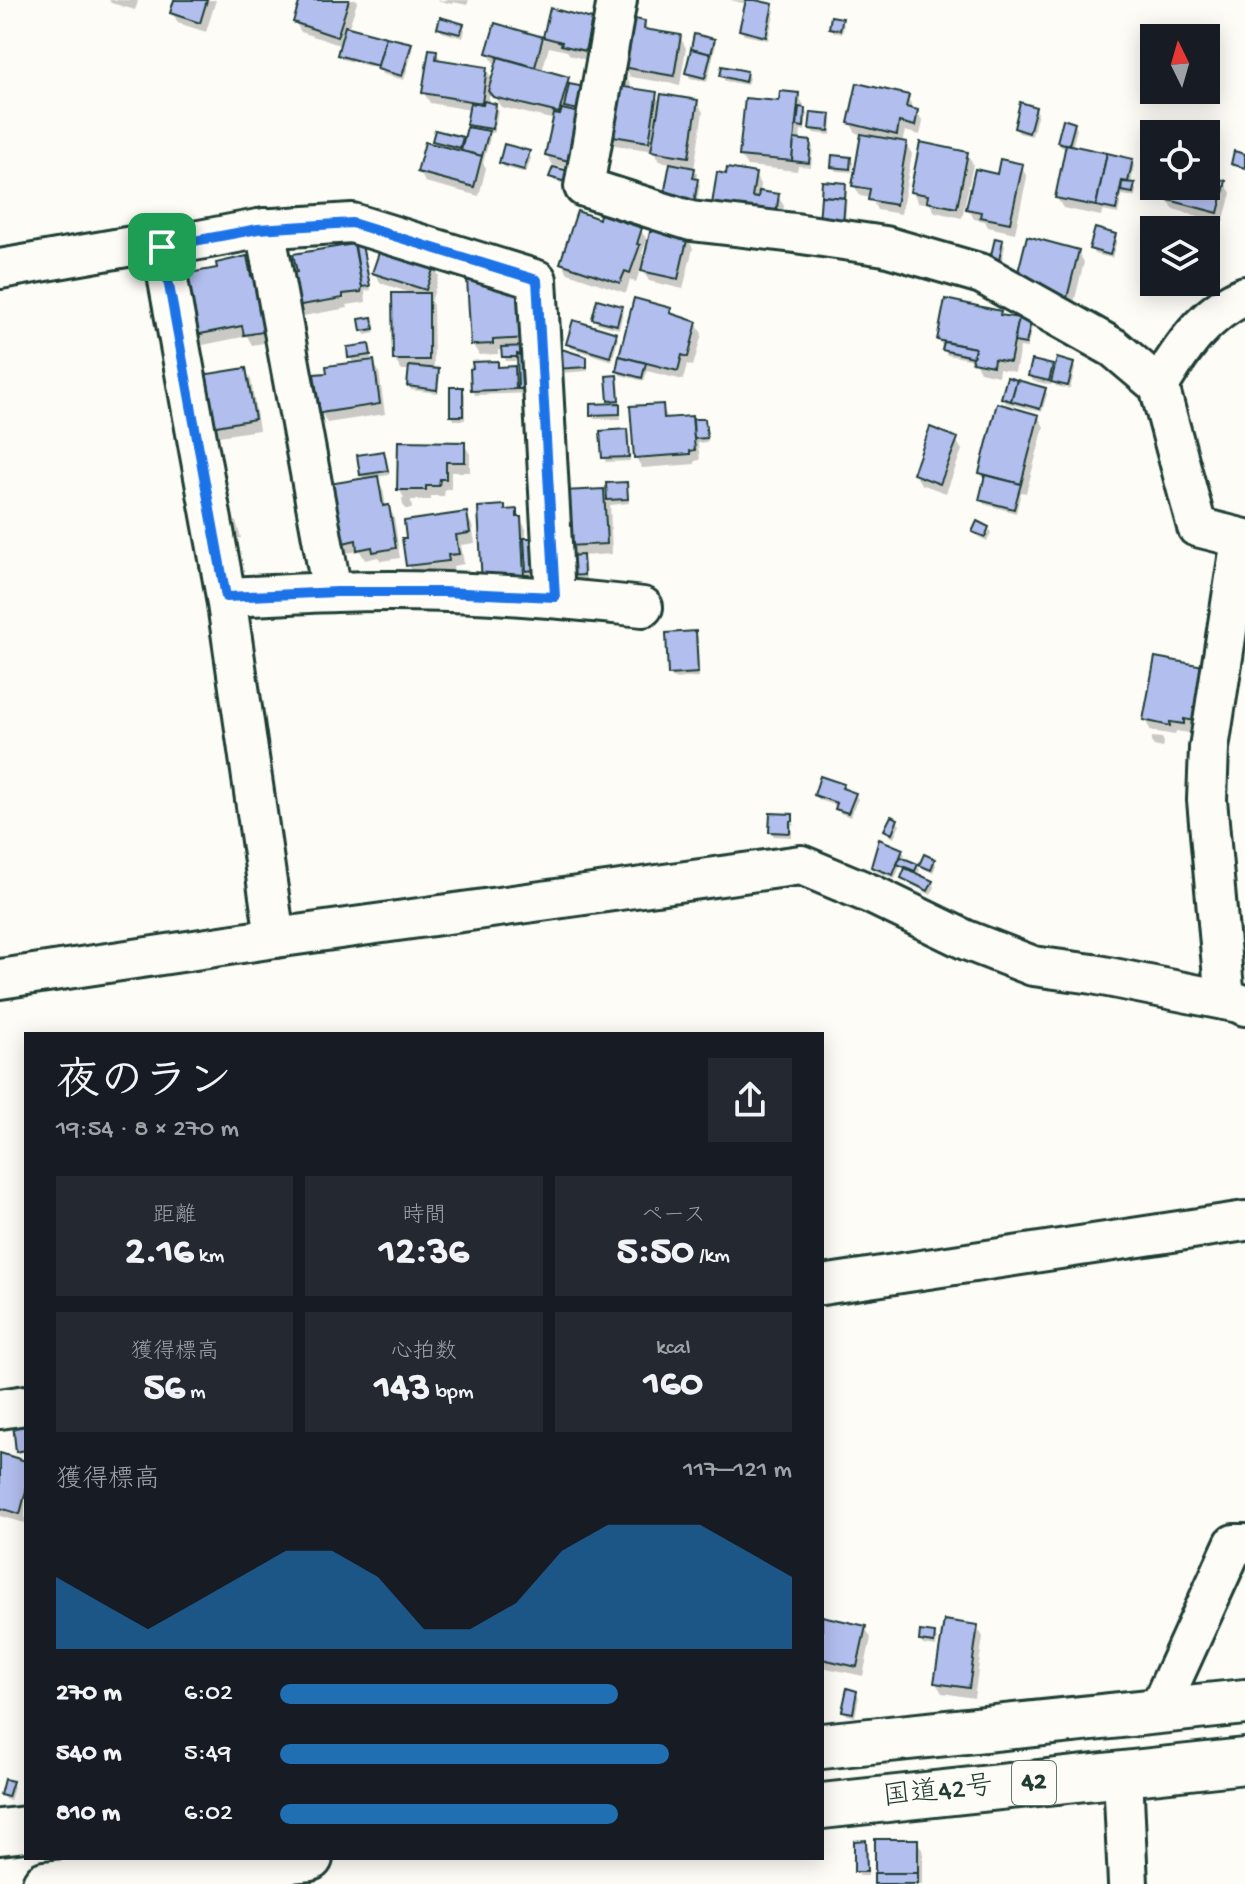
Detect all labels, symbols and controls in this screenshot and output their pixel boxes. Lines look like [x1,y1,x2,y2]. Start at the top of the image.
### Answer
north arrow [1140,24,1220,104]
map controls [1140,24,1220,296]
button: locate [1140,120,1220,200]
pin [128,213,196,281]
button: layers [1140,216,1220,296]
icon: arrive [140,225,184,269]
button: share [708,1058,792,1142]
text: 夜のラン [56,1059,232,1111]
text: 19:54 · 8 × 270 m [56,1115,239,1146]
text: 距離 [153,1204,197,1230]
text: 時間 [402,1204,446,1230]
text: ペース [641,1204,706,1230]
text: 2.16 [125,1230,194,1277]
text: 12:36 [379,1230,469,1277]
text: 5:50 [617,1230,694,1277]
text: km [194,1244,224,1270]
text: /km [694,1244,730,1270]
text: kcal [656,1336,690,1362]
text: 獲得標高 [131,1340,219,1366]
text: 心拍数 [391,1340,457,1366]
text: 160 [644,1362,703,1409]
text: 56 [144,1366,185,1413]
text: 143 [374,1366,430,1413]
text: m [185,1380,206,1406]
text: bpm [430,1380,474,1406]
text: 117–121 m [683,1456,792,1487]
text: 獲得標高 [56,1466,160,1497]
text: 270 m [56,1679,122,1710]
text: 6:02 [184,1679,233,1710]
text: 540 m [56,1739,121,1770]
text: 5:49 [184,1739,231,1770]
road number: 42 [1012,1761,1056,1805]
street label: 国道42号 [881,1770,995,1815]
text: 810 m [56,1799,120,1830]
text: 6:02 [184,1799,233,1830]

